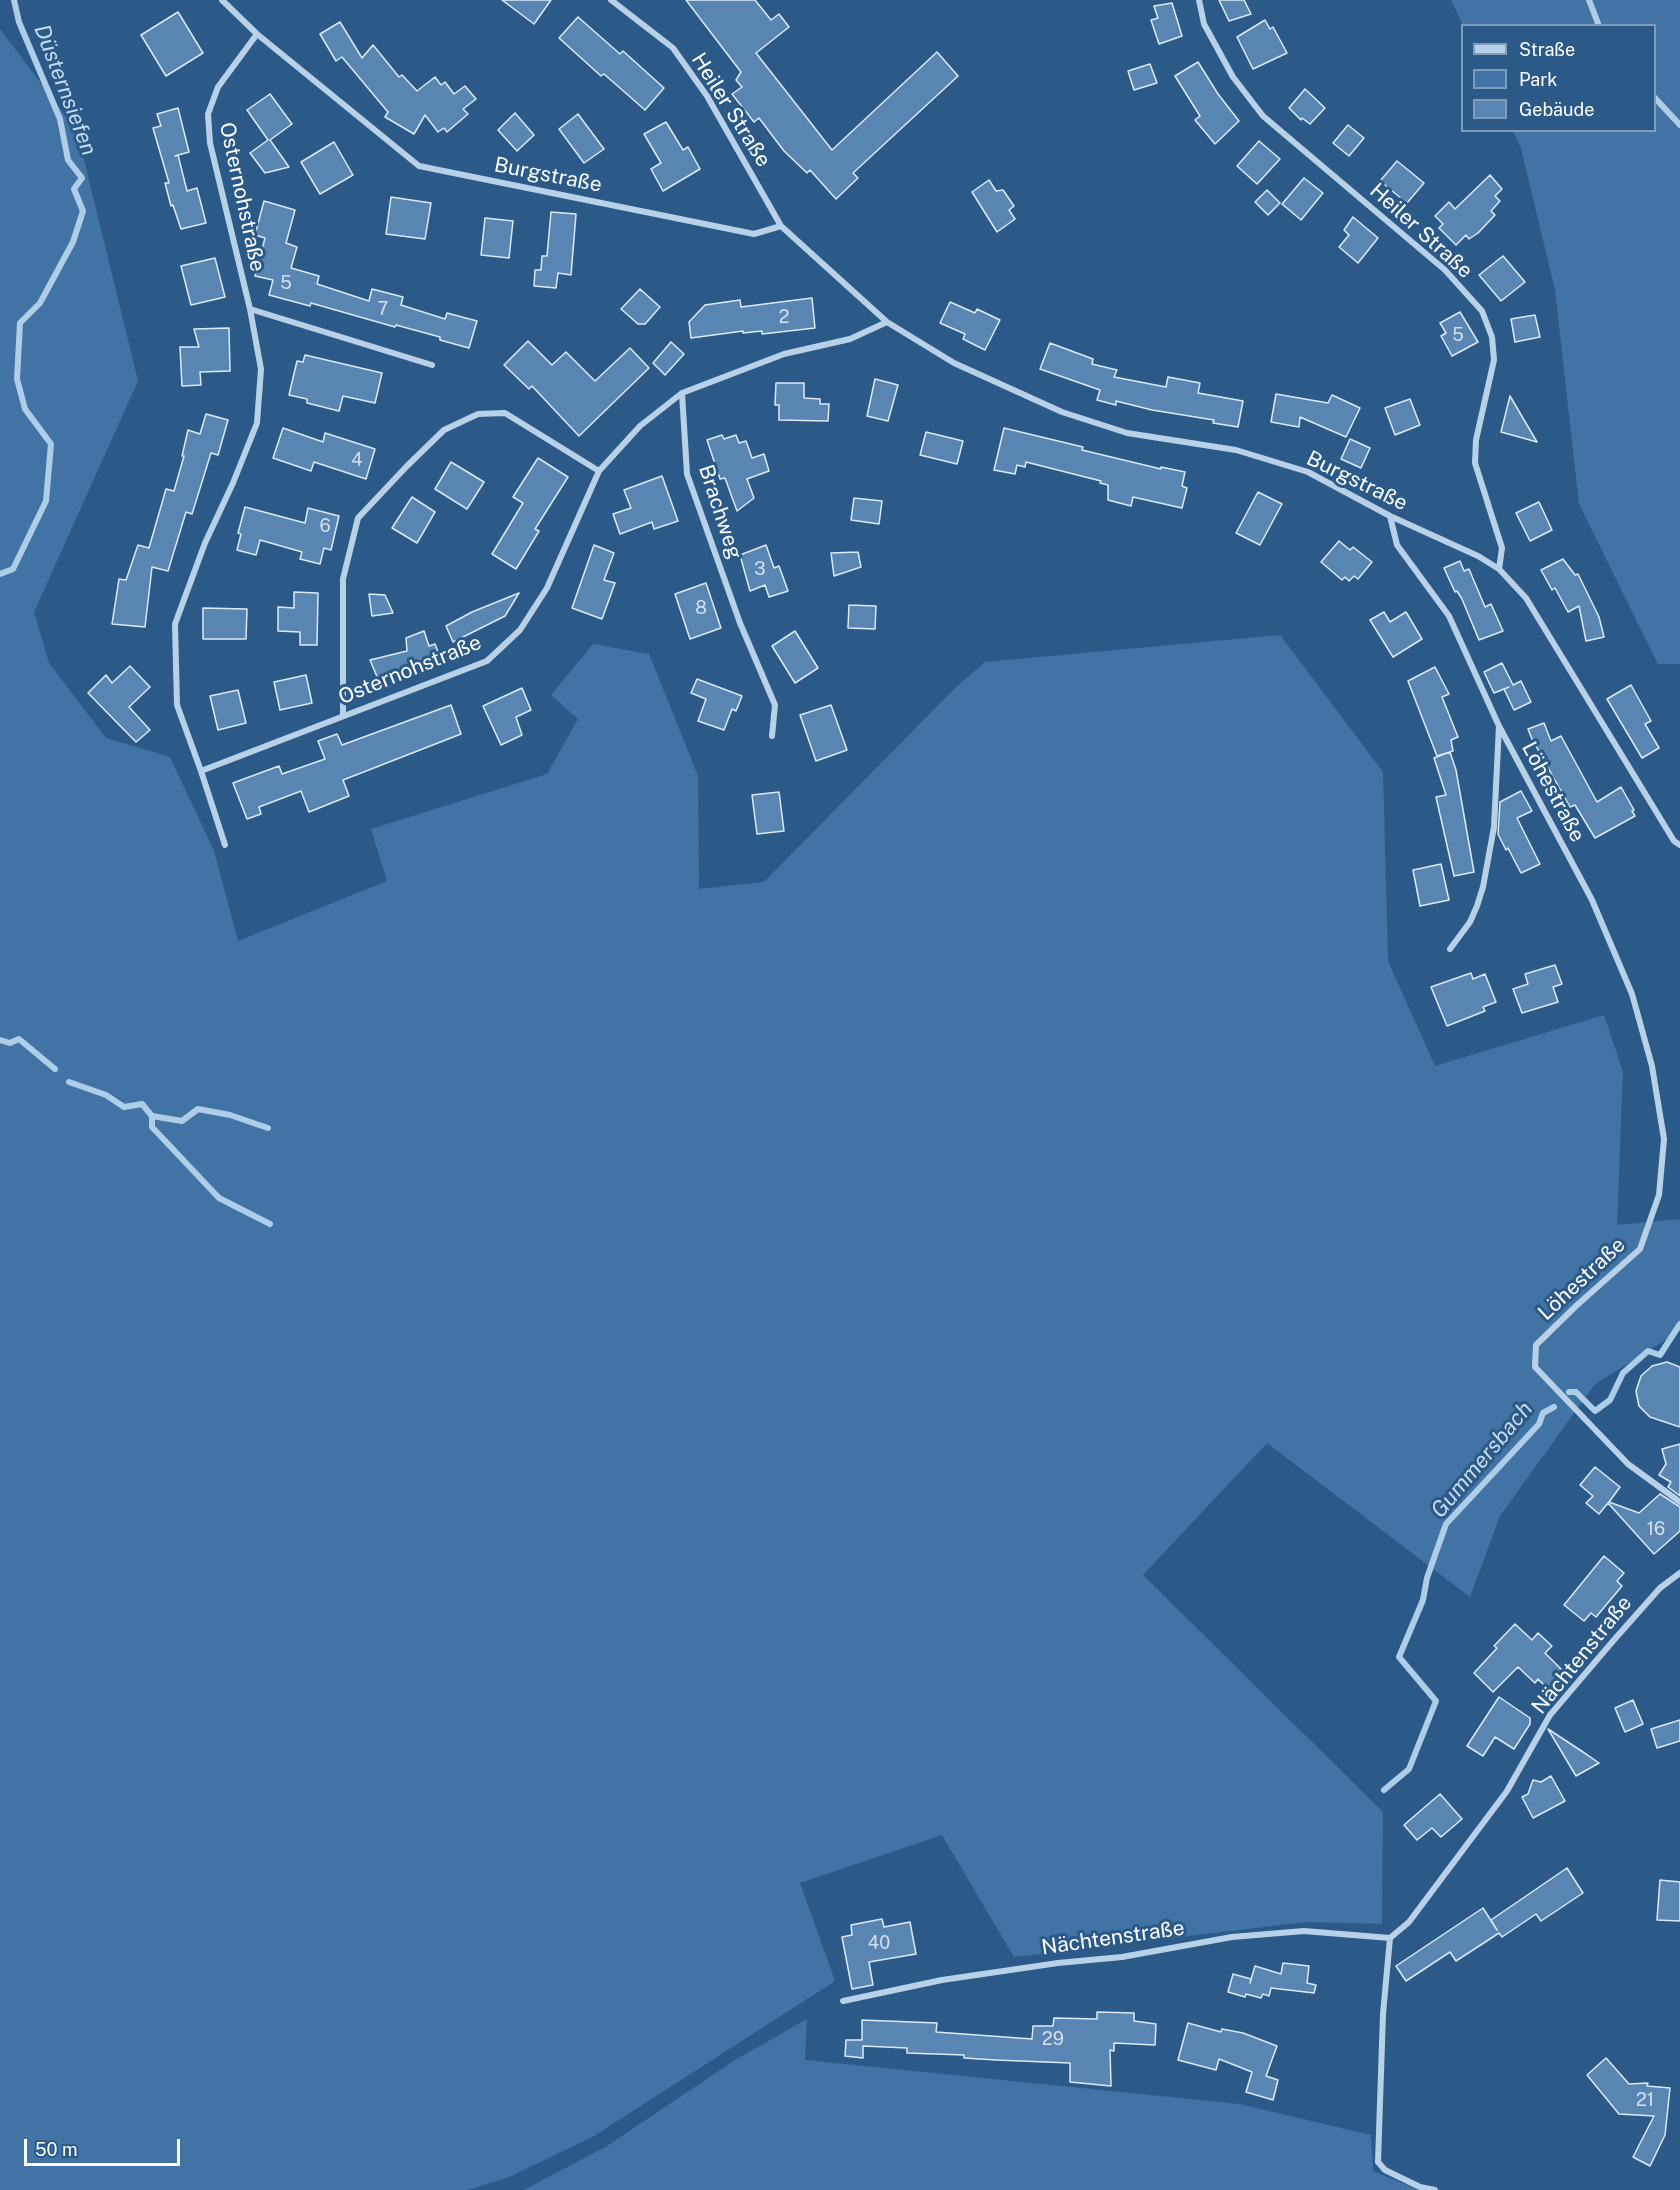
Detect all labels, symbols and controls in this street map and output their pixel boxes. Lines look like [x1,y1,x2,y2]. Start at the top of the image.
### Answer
water label: Düsternsiefen [28,21,102,159]
legend [1461,24,1656,132]
text: Straße [1519,39,1575,60]
street label: Heiler Straße [686,48,776,172]
text: Park [1519,69,1557,90]
text: Gebäude [1519,99,1594,120]
street label: Osternohstraße [214,120,270,274]
street label: Burgstraße [492,152,604,198]
street label: Heiler Straße [1364,178,1478,284]
house number: 5 [280,272,292,294]
house number: 7 [378,298,388,320]
house number: 2 [779,306,789,328]
house number: 5 [1452,324,1464,346]
street label: Burgstraße [1302,446,1412,516]
house number: 4 [351,449,363,471]
street label: Brachweg [693,462,747,562]
house number: 6 [319,515,331,537]
house number: 3 [754,558,766,580]
house number: 8 [695,597,707,619]
street label: Osternohstraße [335,630,485,710]
street label: Löhestraße [1516,738,1590,846]
street label: Löhestraße [1533,1232,1631,1326]
water label: Gummersbach [1426,1397,1538,1523]
house number: 16 [1647,1518,1665,1540]
street label: Nächtenstraße [1527,1591,1637,1719]
street label: Nächtenstraße [1040,1915,1186,1961]
house number: 40 [868,1932,890,1954]
house number: 29 [1042,2028,1064,2050]
house number: 21 [1636,2089,1654,2111]
scale bar [27,2127,183,2165]
text: 50 m [35,2139,78,2160]

